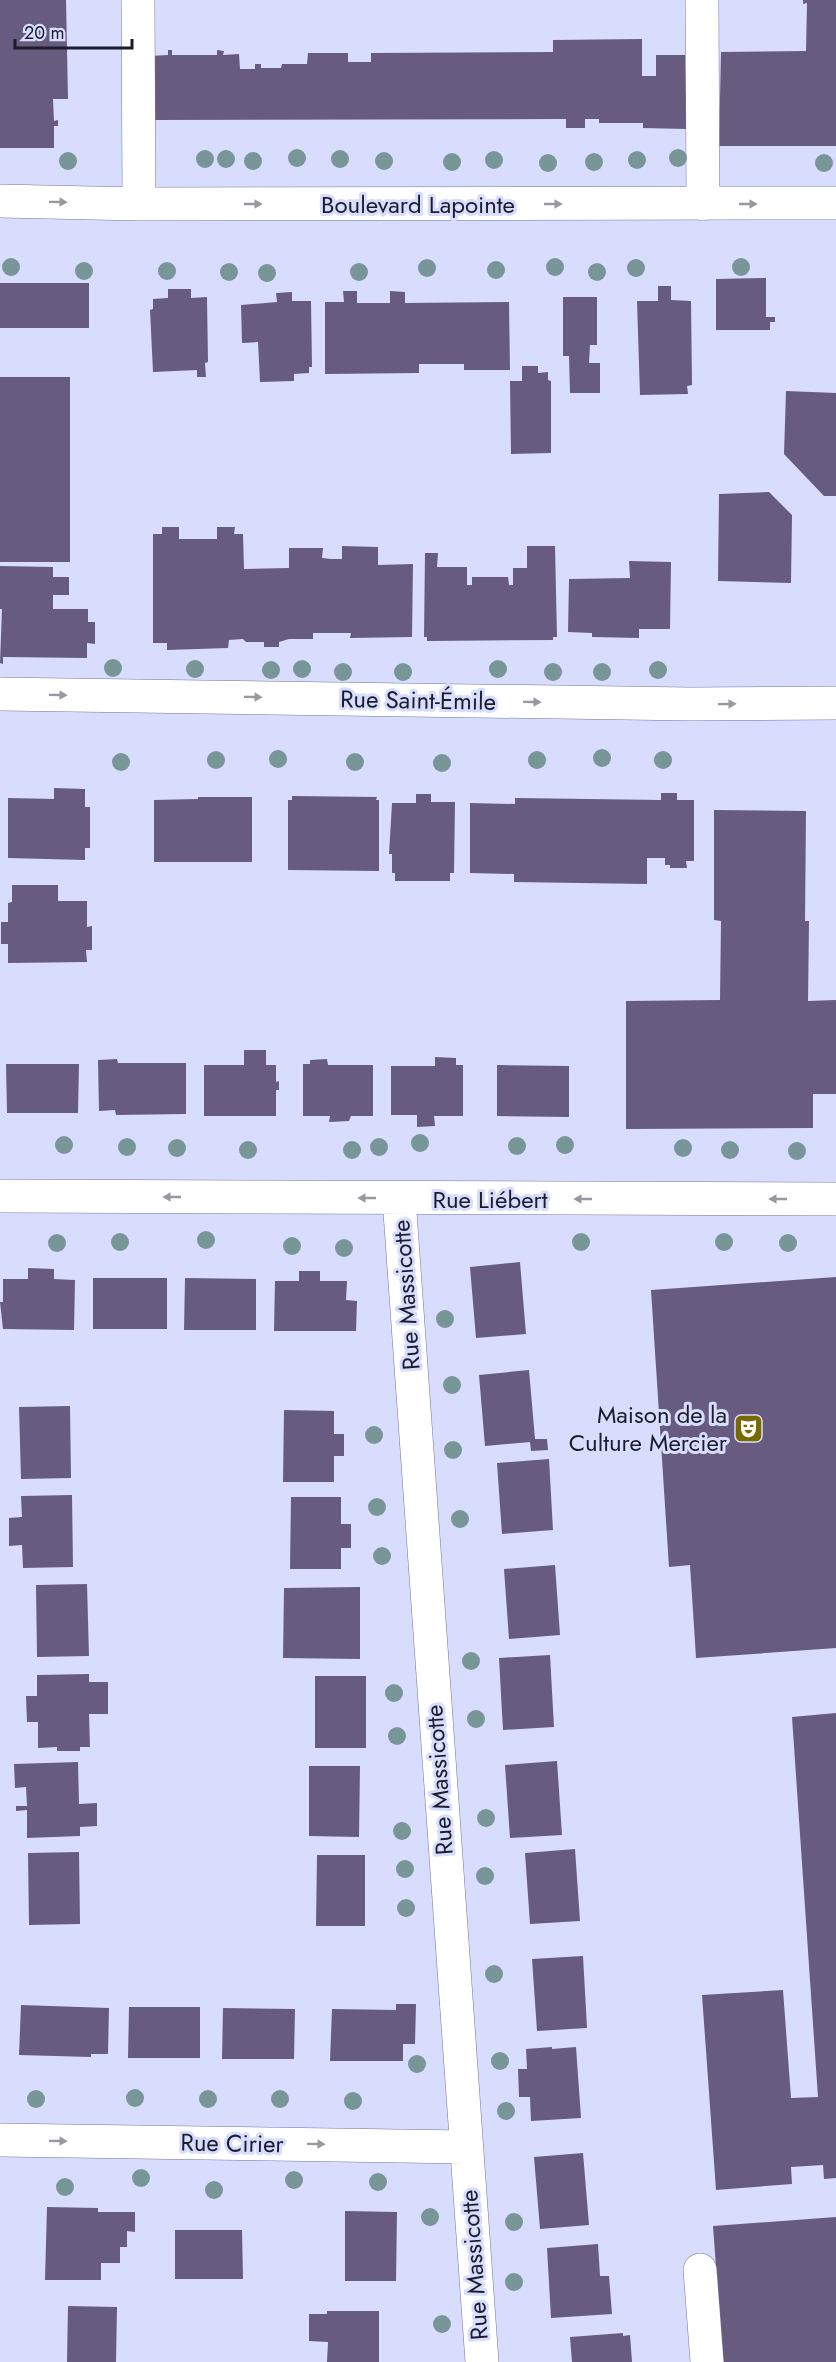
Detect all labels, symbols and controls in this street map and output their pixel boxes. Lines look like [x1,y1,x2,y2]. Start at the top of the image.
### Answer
scale bar [15,12,132,50]
text: 20 m [24,20,64,46]
street label: Boulevard Lapointe [321,187,515,222]
one-way arrow [49,198,68,207]
one-way arrow [244,199,263,209]
one-way arrow [544,199,563,209]
one-way arrow [739,199,758,208]
street label: Rue Saint-Émile [340,681,496,719]
one-way arrow [49,690,68,699]
one-way arrow [244,693,263,702]
one-way arrow [523,697,542,707]
one-way arrow [718,699,737,709]
street label: Rue Liébert [432,1182,548,1217]
one-way arrow [162,1192,181,1202]
one-way arrow [357,1193,376,1203]
one-way arrow [573,1194,592,1204]
one-way arrow [768,1194,787,1204]
street label: Rue Massicotte [383,1219,429,1371]
place label: Maison de la Culture Mercier [569,1397,728,1460]
theatre icon: Maison de la Culture Mercier [732,1412,764,1444]
street label: Rue Massicotte [416,1704,462,1856]
street label: Rue Cirier [180,2125,285,2161]
one-way arrow [49,2136,68,2146]
one-way arrow [307,2140,326,2149]
street label: Rue Massicotte [451,2189,497,2341]

